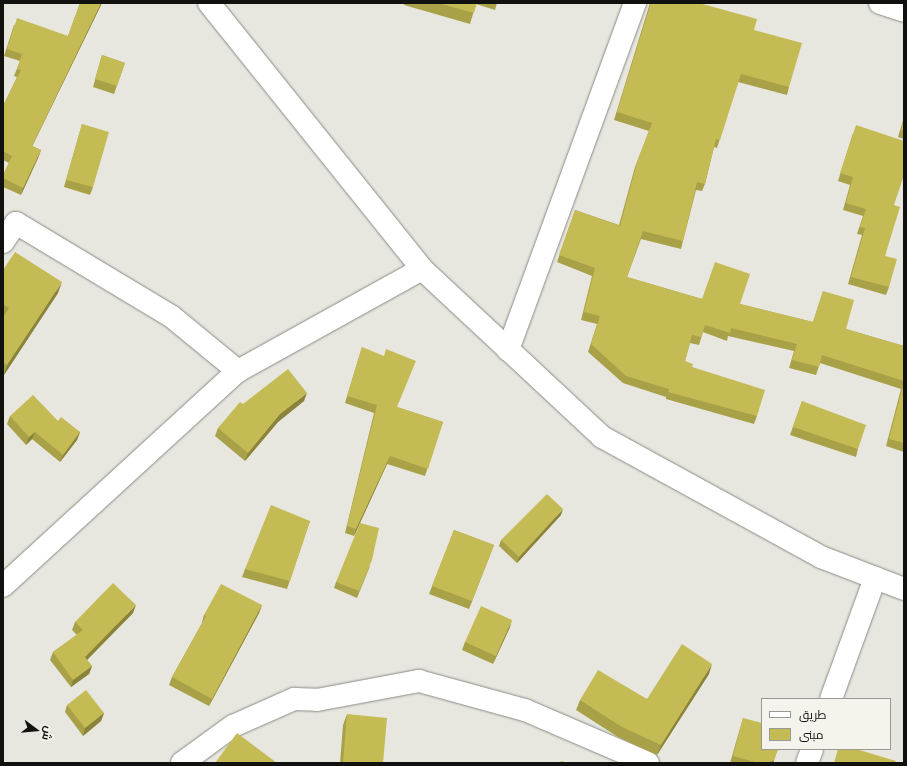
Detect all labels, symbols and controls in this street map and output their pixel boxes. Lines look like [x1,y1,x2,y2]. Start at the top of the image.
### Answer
legend [761,698,891,750]
text: طريق [799,707,826,722]
north arrow [16,710,56,750]
text: ش [40,725,56,742]
text: مبنى [799,727,824,742]

